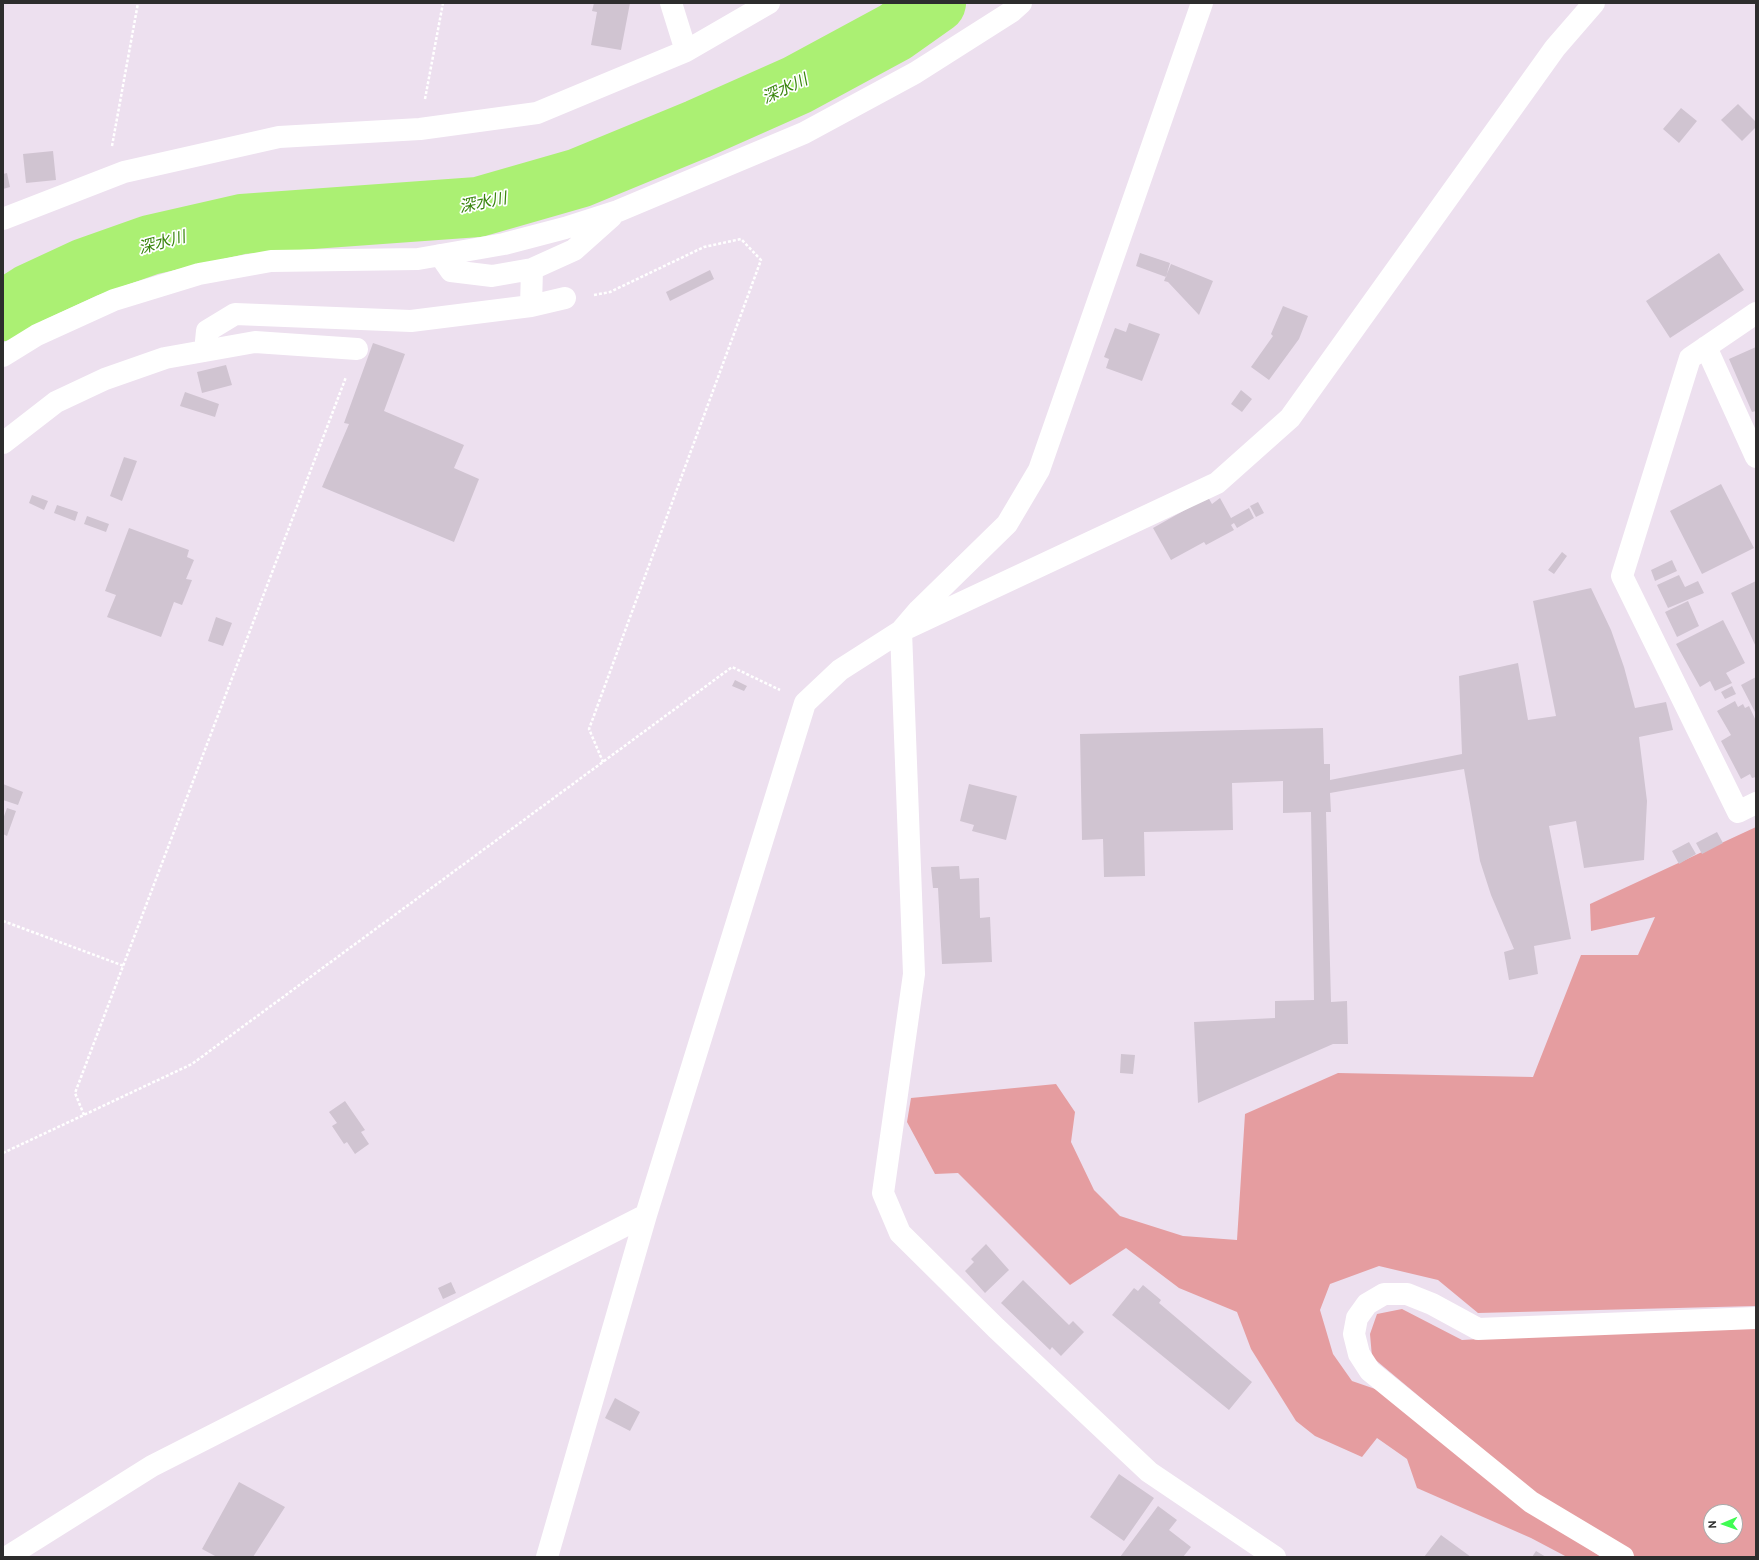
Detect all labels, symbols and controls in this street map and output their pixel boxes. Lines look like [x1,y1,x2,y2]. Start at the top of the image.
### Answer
water label: 深水川 [759,70,811,108]
water label: 深水川 [458,189,508,217]
water label: 深水川 [136,228,188,258]
north arrow [1703,1504,1743,1544]
text: N [1705,1520,1719,1529]

